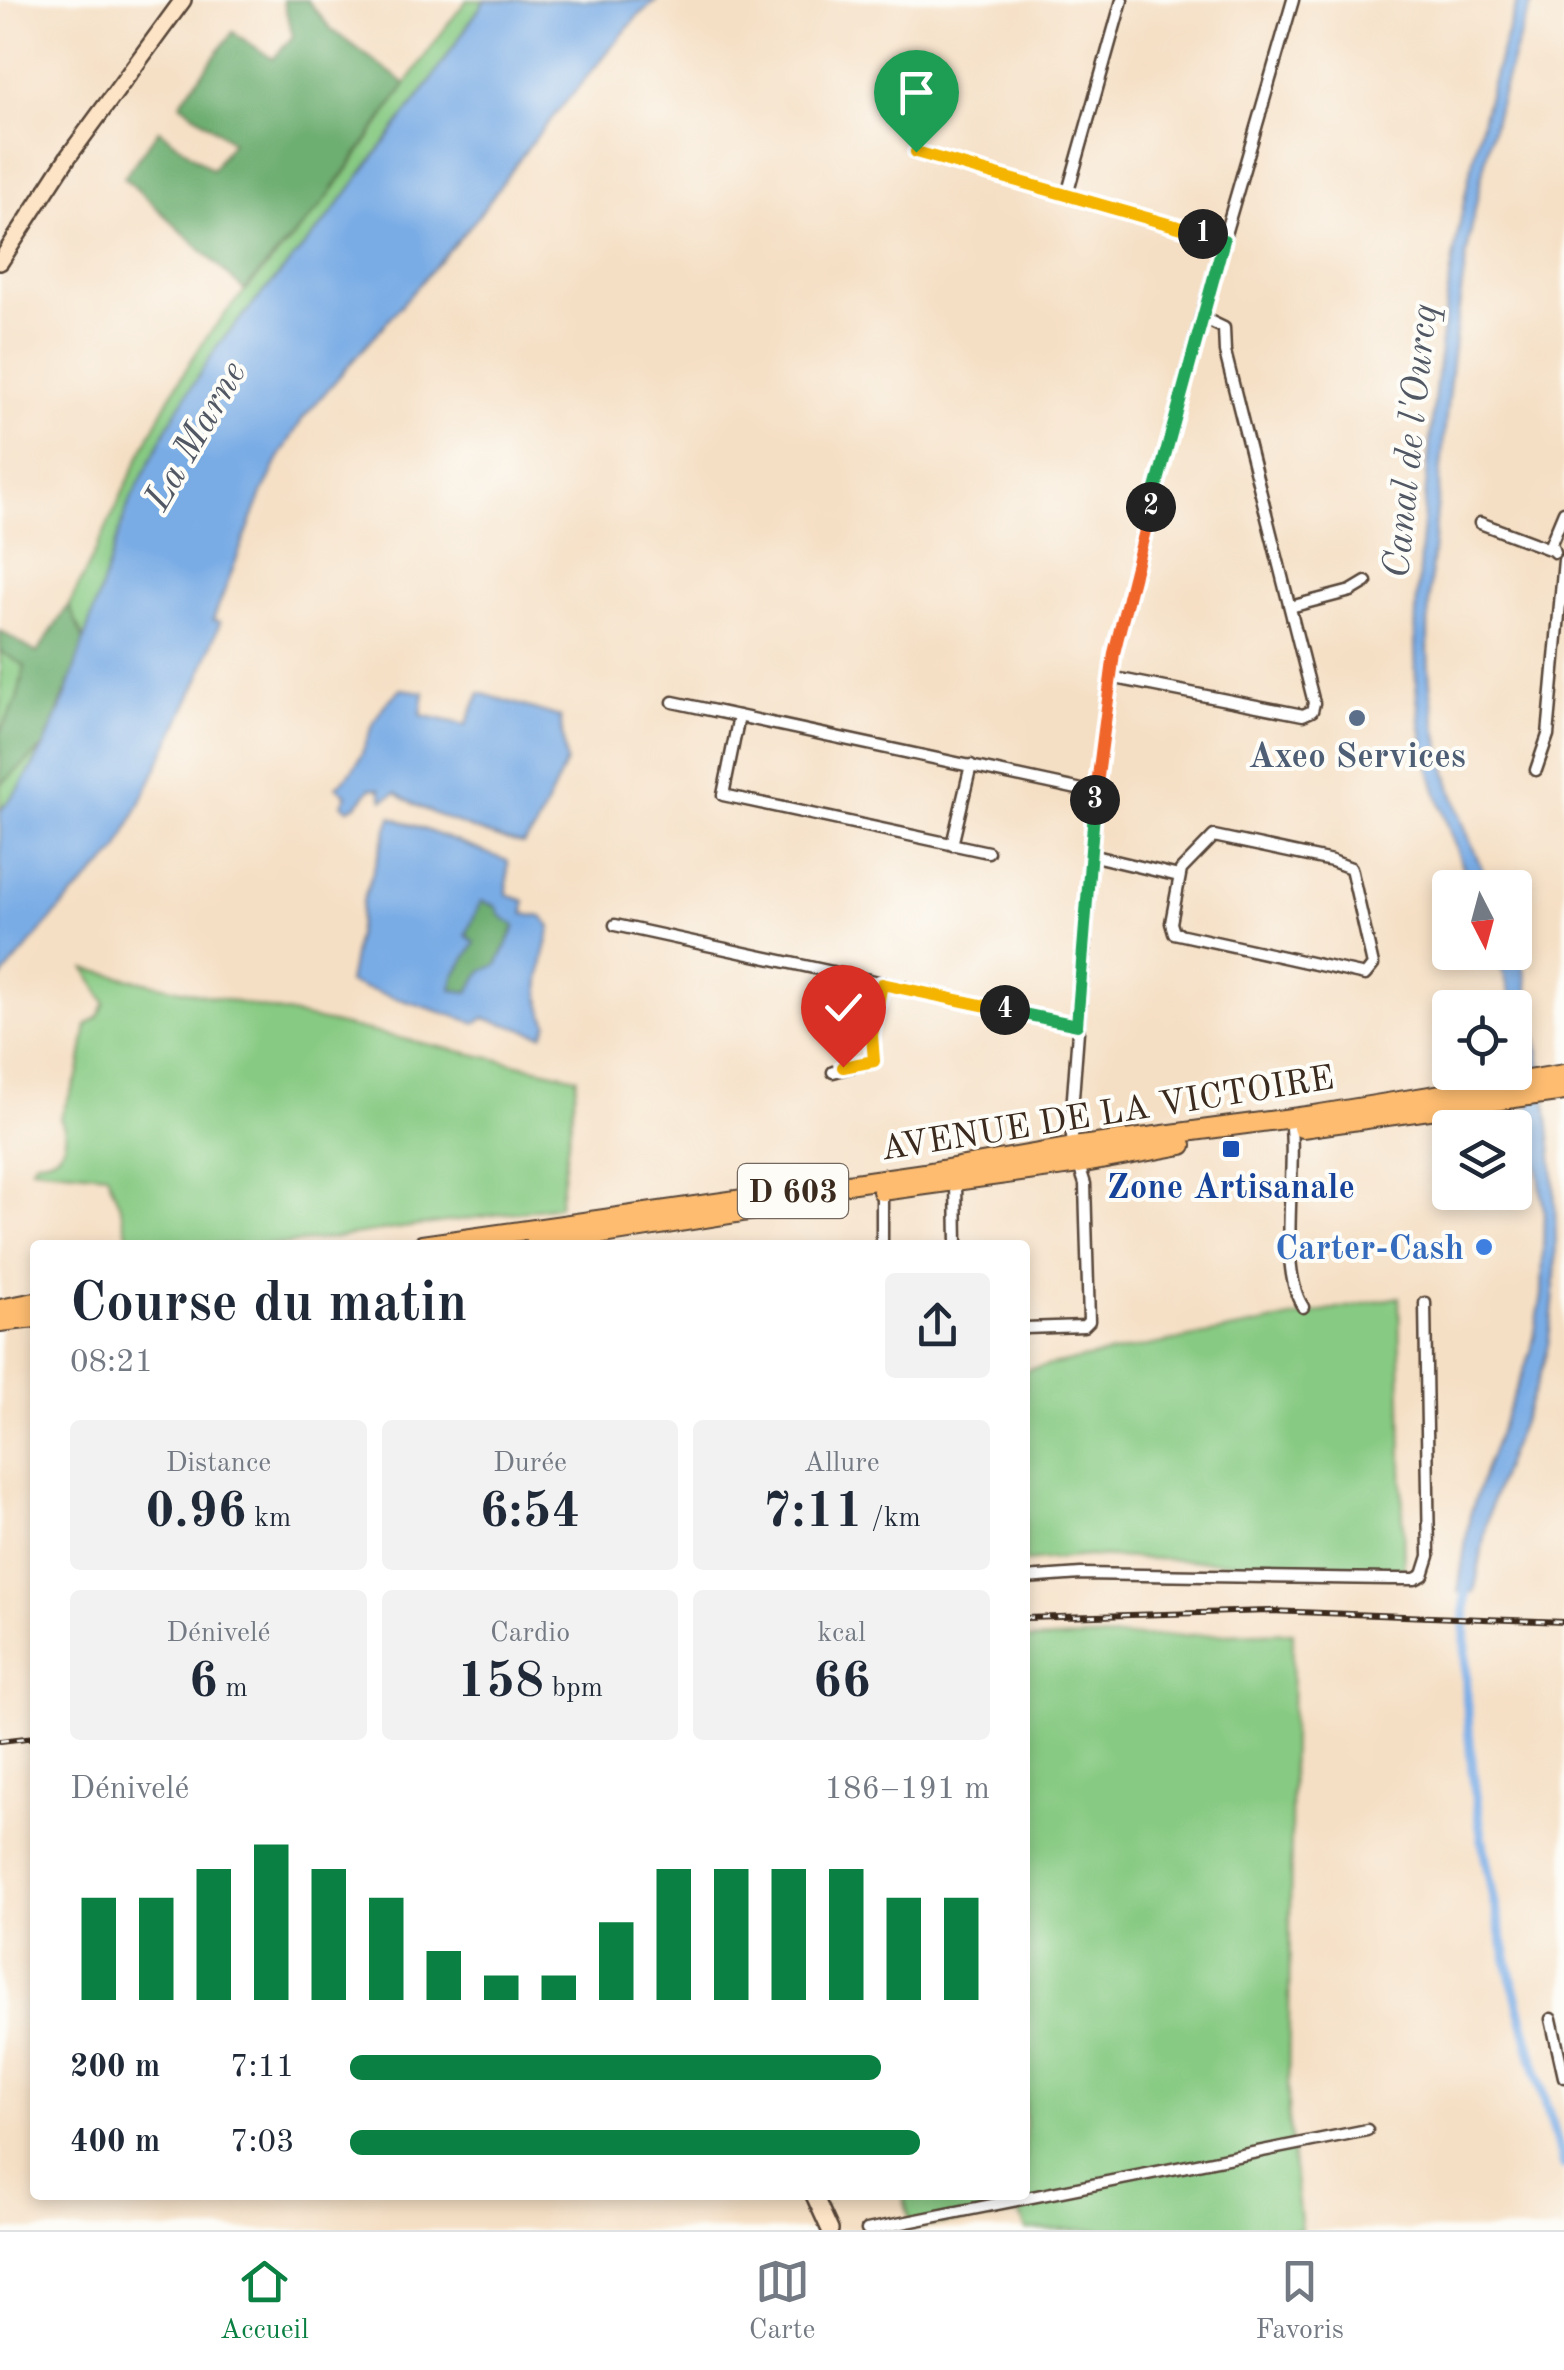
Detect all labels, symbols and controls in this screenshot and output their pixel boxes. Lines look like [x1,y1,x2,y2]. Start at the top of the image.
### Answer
pin [874,50,959,153]
icon: arrive [889,65,944,120]
pin: 1 [1178,209,1228,259]
text: 1 [1195,220,1211,248]
water label: Canal de l'Ourcq [1379,302,1445,580]
water label: La Marne [138,356,254,518]
pin: 2 [1126,482,1176,532]
text: 2 [1143,493,1159,521]
marker: Axeo Services [1346,707,1368,729]
place label: Axeo Services [1248,740,1466,775]
pin: 3 [1070,775,1120,825]
text: 3 [1087,786,1103,814]
north arrow [1432,870,1532,970]
map controls [1432,870,1532,1210]
pin [801,965,886,1068]
icon: check [816,980,871,1035]
pin: 4 [980,985,1030,1035]
button: locate [1432,990,1532,1090]
text: 4 [997,996,1013,1024]
street label: AVENUE DE LA VICTOIRE [878,1061,1336,1168]
button: layers [1432,1110,1532,1210]
marker: Zone Artisanale [1220,1138,1242,1160]
road number: D 603 [738,1164,848,1218]
place label: Zone Artisanale [1107,1171,1355,1206]
place label: Carter-Cash [1275,1232,1464,1267]
marker: Carter-Cash [1473,1236,1495,1258]
button: share [885,1273,990,1378]
text: Course du matin [70,1278,467,1333]
text: 08:21 [70,1347,153,1379]
text: Distance [166,1450,271,1478]
text: Durée [493,1450,567,1478]
text: Allure [804,1450,880,1478]
text: 0.96 [146,1488,247,1538]
text: 6:54 [479,1488,580,1538]
text: 7:11 [763,1488,864,1538]
text: km [247,1505,291,1533]
text: /km [864,1505,921,1533]
text: Dénivelé [166,1620,270,1648]
text: Cardio [490,1620,570,1648]
text: kcal [818,1620,866,1648]
text: 6 [189,1658,218,1708]
text: 158 [457,1658,544,1708]
text: 66 [813,1658,871,1708]
text: m [218,1675,248,1703]
text: bpm [544,1675,603,1703]
text: Dénivelé [70,1774,189,1806]
text: 186–191 m [824,1774,990,1806]
text: 200 m [70,2052,160,2084]
text: 7:11 [230,2052,295,2084]
text: 400 m [70,2127,160,2159]
text: 7:03 [230,2127,295,2159]
tab: Accueil [220,2254,309,2349]
tab: Carte [749,2254,815,2349]
tab: Favoris [1255,2254,1344,2349]

